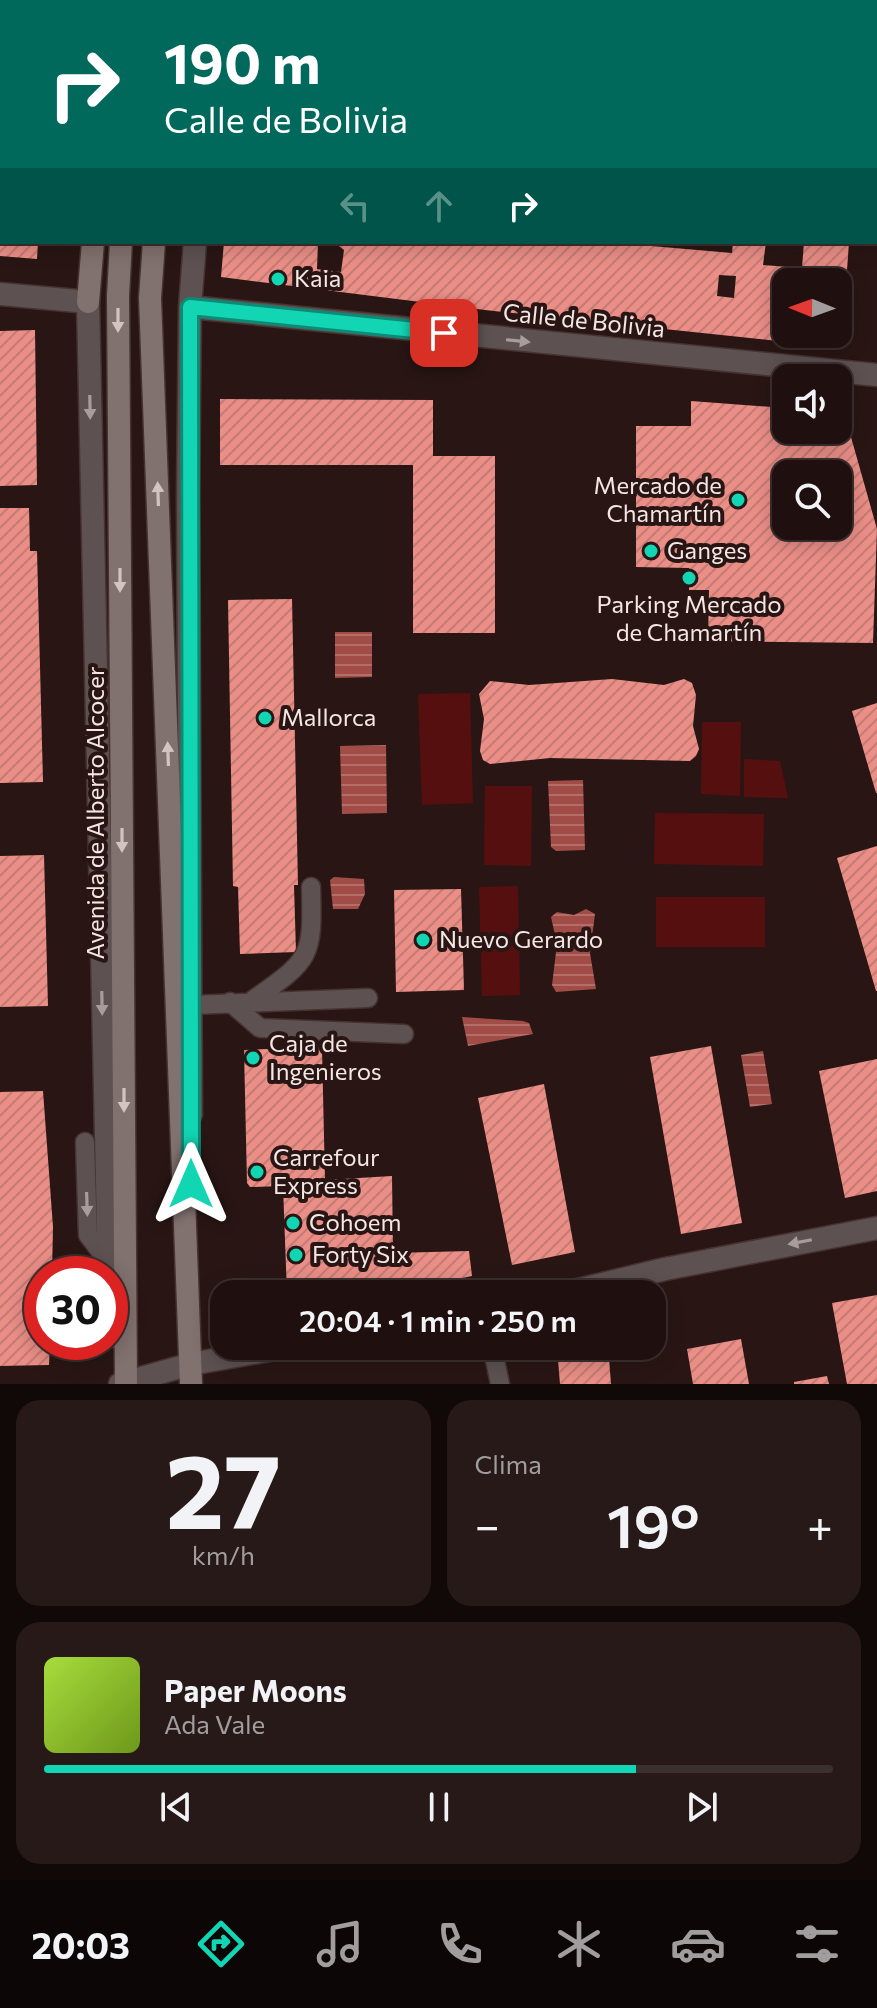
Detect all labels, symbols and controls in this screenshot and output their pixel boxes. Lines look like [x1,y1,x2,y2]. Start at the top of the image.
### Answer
text: 190 m [164,27,321,96]
icon: right [32,32,136,136]
text: Calle de Bolivia [164,96,408,140]
icon: left [333,184,377,228]
icon: ahead [417,184,461,228]
icon: right [501,184,545,228]
place label: Kaia [294,263,341,292]
north arrow [772,268,852,348]
map controls [772,268,852,540]
marker: Kaia [269,270,287,288]
street label: Calle de Bolivia [502,297,667,342]
pin [410,299,478,367]
one-way arrow [112,308,124,333]
icon: arrive [422,311,466,355]
one-way arrow [506,334,531,347]
button: sound [772,364,852,444]
one-way arrow [84,395,96,420]
button: search [772,460,852,540]
place label: Mercado de Chamartín [594,470,722,527]
one-way arrow [151,481,164,506]
marker: Mercado de Chamartín [729,491,747,509]
place label: Ganges [667,535,747,564]
marker: Ganges [642,542,660,560]
one-way arrow [114,568,126,593]
marker: Parking Mercado de Chamartín [680,569,698,587]
place label: Parking Mercado de Chamartín [596,589,782,646]
street label: Avenida de Alberto Alcocer [80,666,109,959]
place label: Mallorca [281,702,376,731]
marker: Mallorca [256,709,274,727]
one-way arrow [161,741,174,766]
one-way arrow [116,828,128,853]
place label: Nuevo Gerardo [439,924,603,953]
marker: Nuevo Gerardo [414,931,432,949]
one-way arrow [96,991,108,1016]
place label: Caja de Ingenieros [269,1028,382,1085]
marker: Caja de Ingenieros [244,1049,262,1067]
one-way arrow [118,1088,130,1113]
position arrow [149,1142,233,1226]
place label: Carrefour Express [273,1142,380,1199]
marker: Carrefour Express [248,1163,266,1181]
one-way arrow [81,1192,94,1217]
place label: Cohoem [309,1207,401,1236]
marker: Cohoem [284,1214,302,1232]
one-way arrow [788,1237,813,1249]
place label: Forty Six [312,1239,409,1268]
marker: Forty Six [287,1246,305,1264]
speed limit sign: 30 [24,1256,128,1360]
text: 20:04 · 1 min · 250 m [299,1301,577,1338]
text: 27 [165,1423,281,1550]
text: Clima [475,1448,542,1479]
text: 19° [607,1487,700,1560]
text: − [475,1497,500,1551]
text: + [807,1497,833,1551]
text: km/h [192,1539,255,1570]
text: Paper Moons [164,1671,347,1708]
text: Ada Vale [164,1708,265,1739]
icon: previous [154,1785,198,1829]
icon: pause [417,1785,461,1829]
icon: next [680,1785,724,1829]
icon: directions [193,1916,249,1972]
icon: music [312,1916,368,1972]
icon: phone [432,1916,488,1972]
icon: climate [551,1916,607,1972]
icon: car [670,1916,726,1972]
icon: filters [789,1916,845,1972]
text: 20:03 [32,1922,130,1966]

